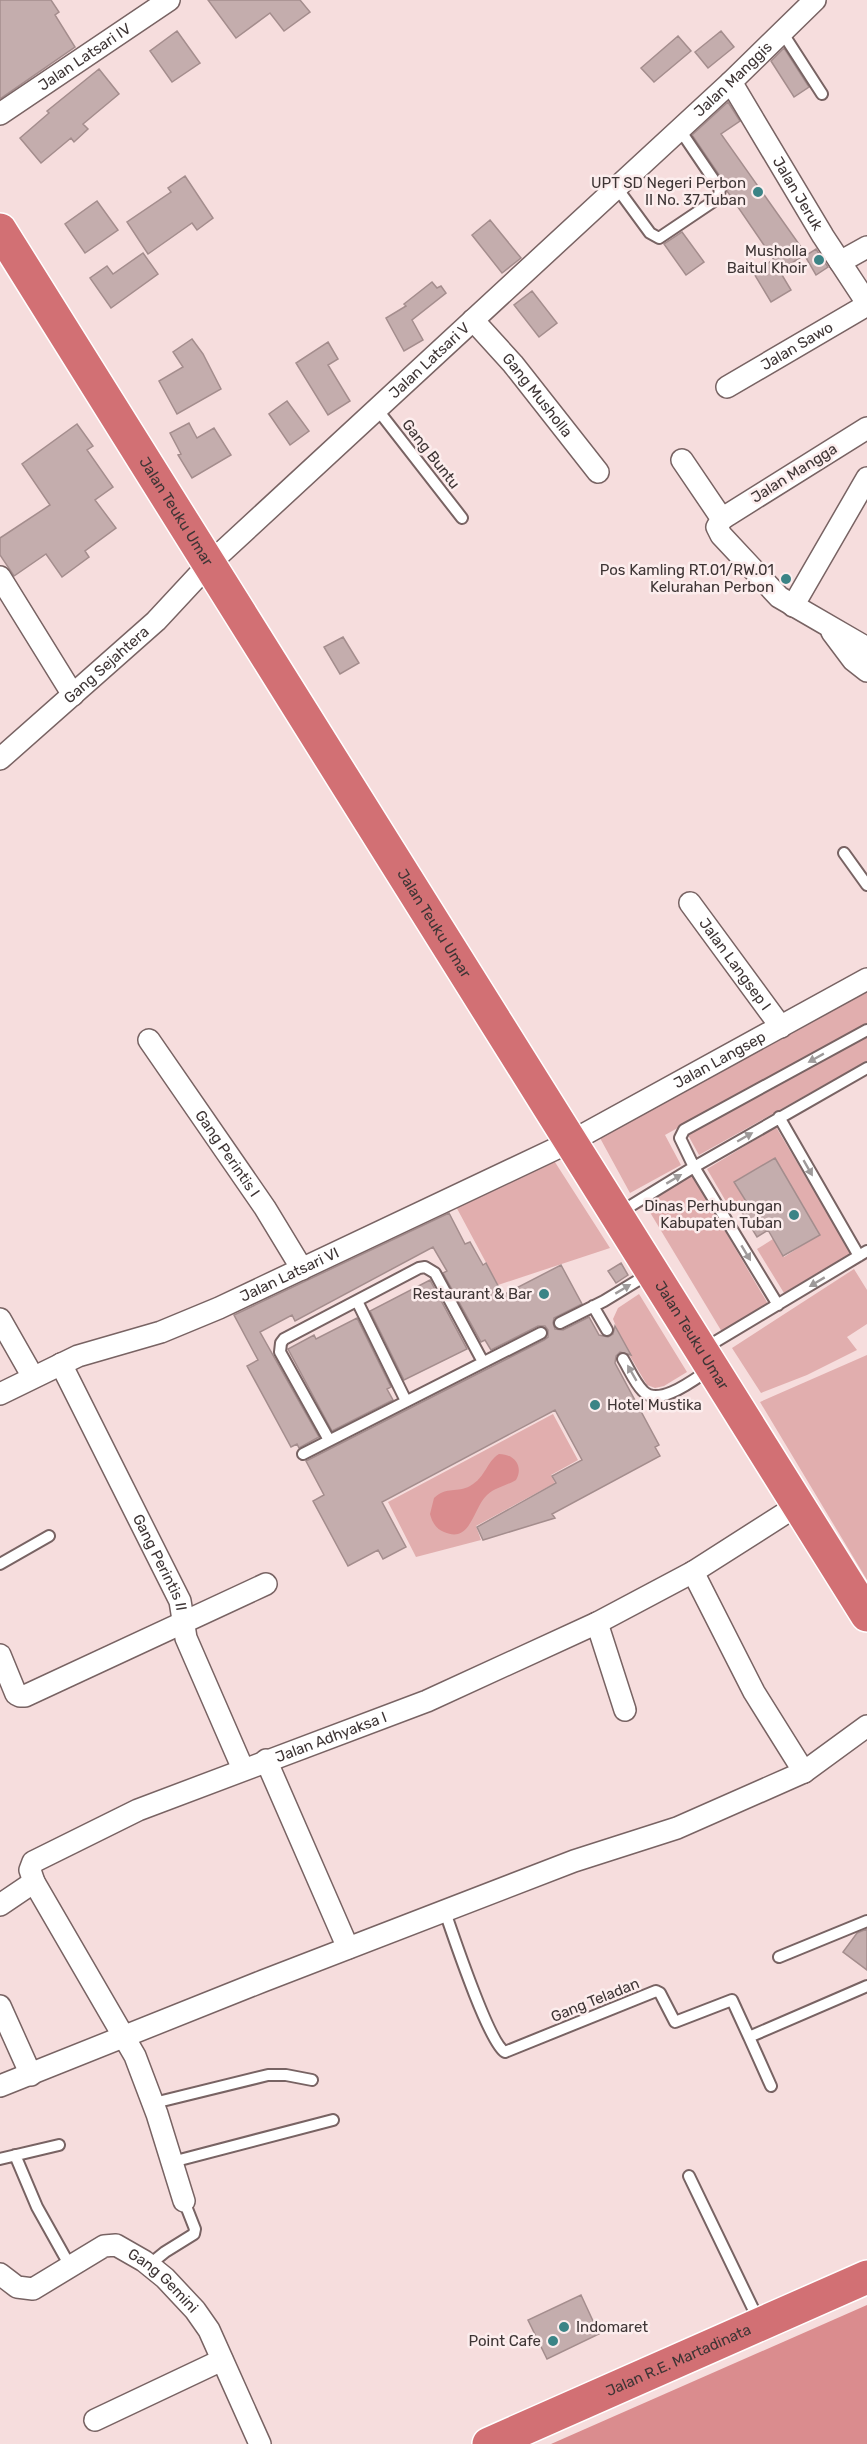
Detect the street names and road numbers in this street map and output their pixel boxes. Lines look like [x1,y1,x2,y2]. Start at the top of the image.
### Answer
street label: Jalan Latsari IV [35,19,134,95]
street label: Jalan Manggis [690,38,776,121]
street label: Jalan Jeruk [769,153,827,234]
street label: Jalan Sawo [758,318,836,374]
street label: Jalan Latsari V [385,319,474,402]
street label: Gang Musholla [499,349,576,441]
street label: Gang Buntu [398,416,464,492]
street label: Jalan Mangga [748,439,840,507]
street label: Jalan Teuku Umar [135,454,217,569]
street label: Gang Sejahtera [60,623,152,707]
street label: Jalan Teuku Umar [393,866,475,981]
street label: Jalan Langsep I [695,915,775,1014]
street label: Jalan Langsep [671,1027,769,1092]
street label: Gang Perintis I [191,1107,264,1200]
street label: Jalan Latsari VI [237,1243,342,1306]
street label: Jalan Teuku Umar [651,1278,733,1393]
street label: Gang Perintis II [129,1511,190,1612]
street label: Jalan Adhyaksa I [273,1708,389,1766]
street label: Gang Teladan [548,1974,642,2026]
street label: Gang Gemini [125,2245,202,2317]
street label: Jalan R.E. Martadinata [603,2320,754,2400]

